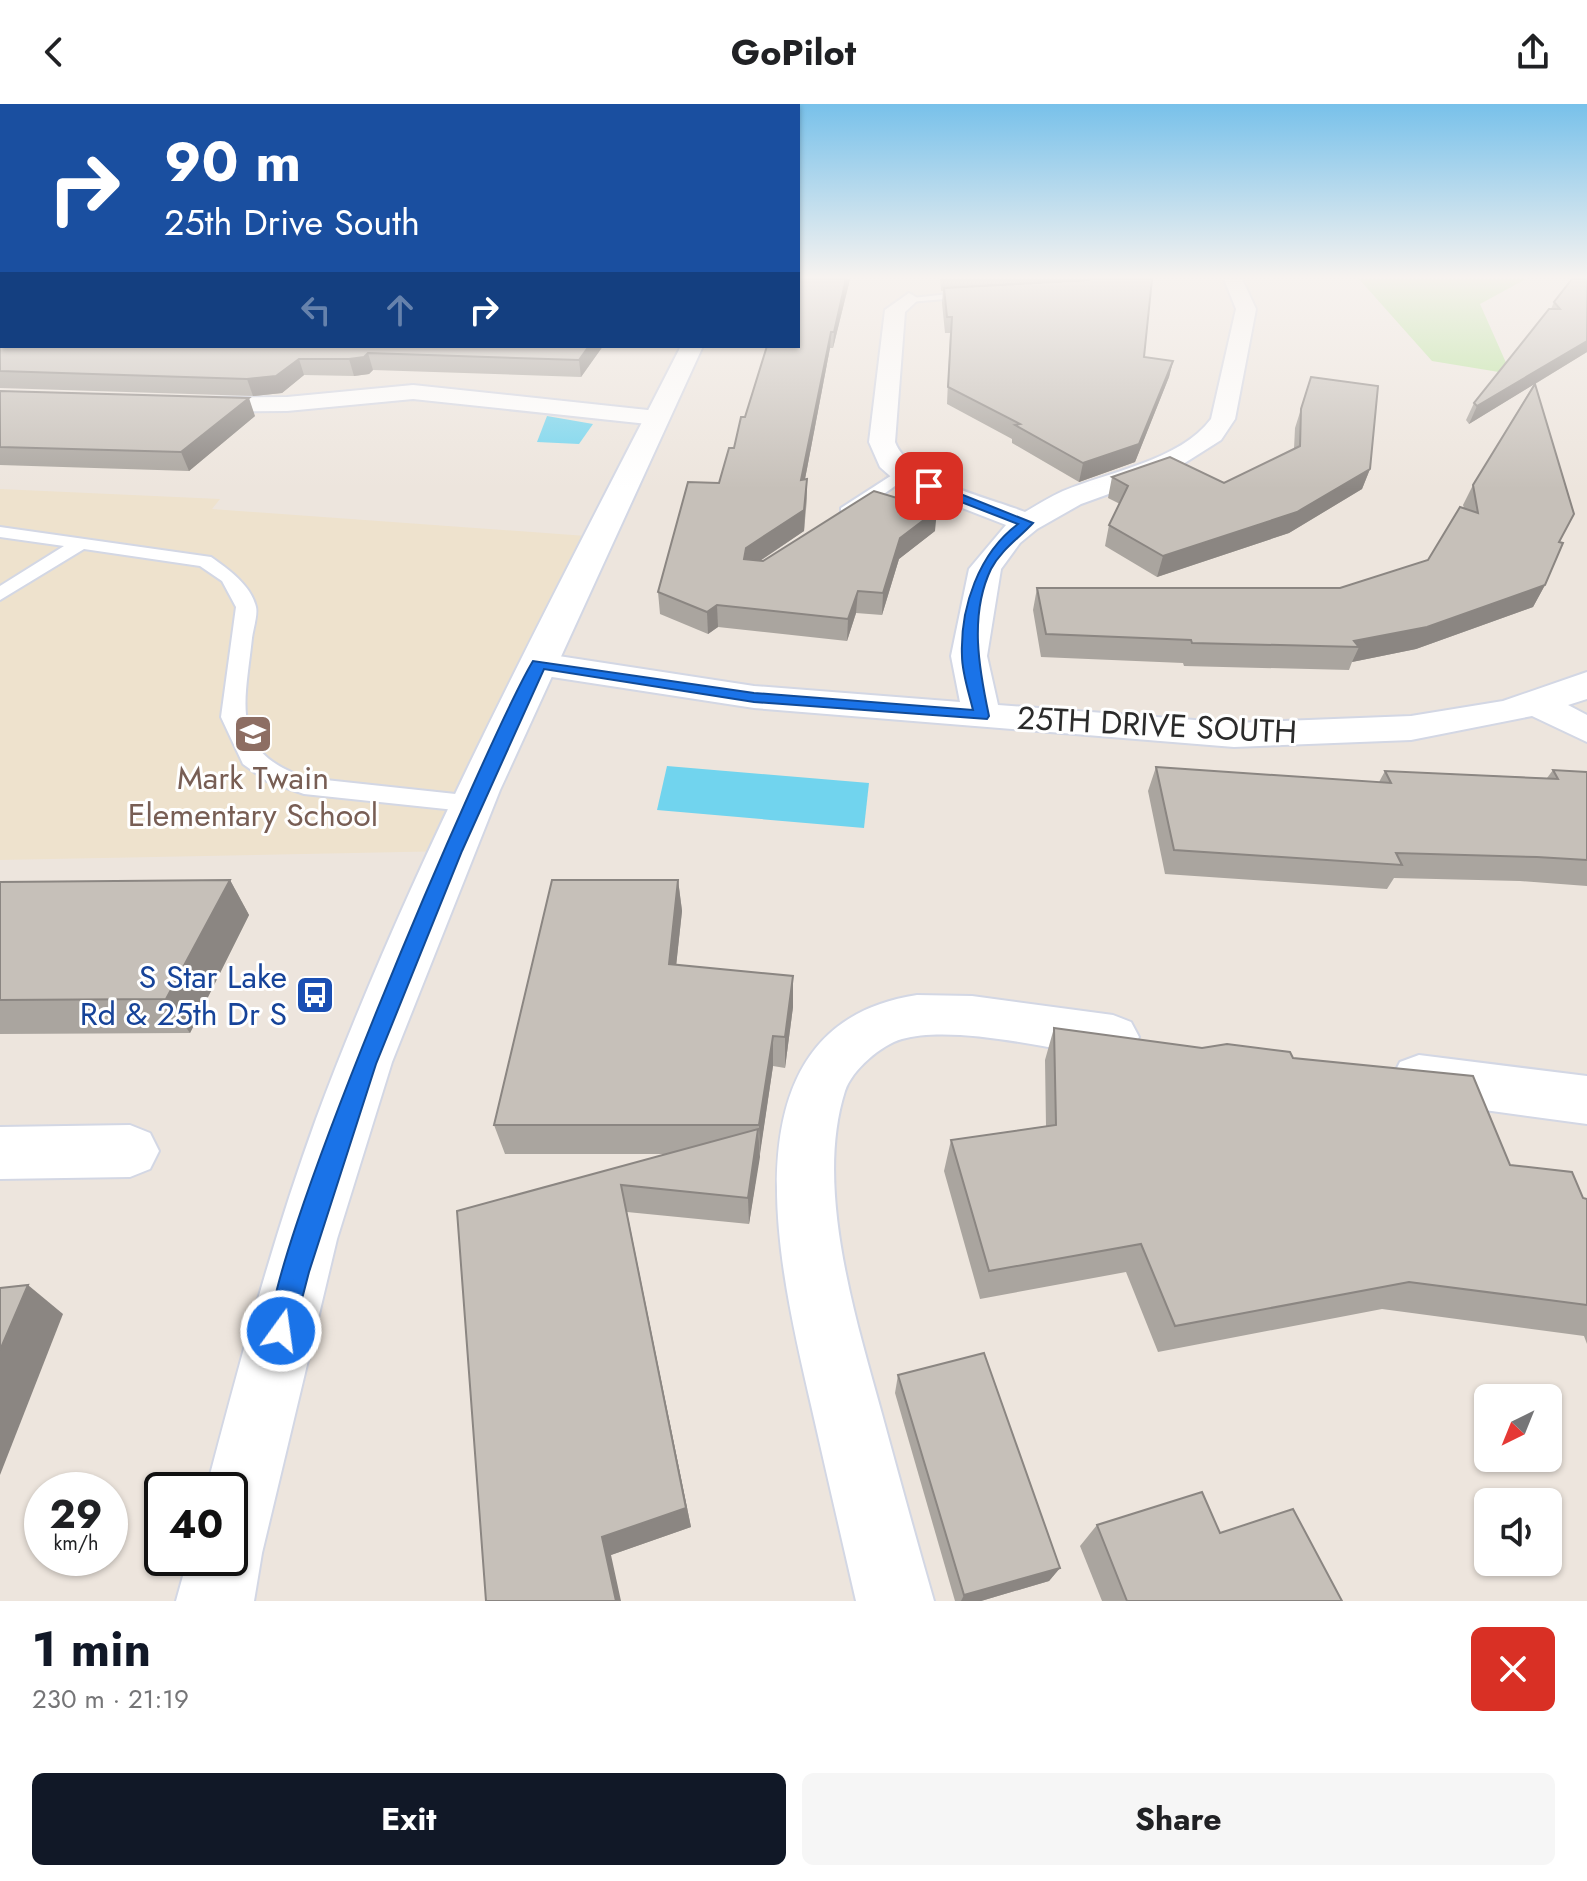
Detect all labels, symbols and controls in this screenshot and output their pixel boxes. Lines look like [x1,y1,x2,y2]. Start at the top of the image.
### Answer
text: GoPilot [731,26,856,78]
icon: back [32,30,76,74]
icon: share [1511,30,1555,74]
text: 90 m [164,121,301,202]
icon: right [32,136,136,240]
text: 25th Drive South [164,196,420,248]
icon: left [294,288,338,332]
icon: ahead [378,288,422,332]
icon: right [462,288,506,332]
pin [895,452,963,520]
icon: arrive [907,464,951,508]
street label: 25TH DRIVE SOUTH [1016,695,1298,755]
school or university icon: Mark Twain Elementary School [232,713,274,755]
place label: Mark Twain Elementary School [128,755,378,838]
place label: S Star Lake Rd & 25th Dr S [80,954,287,1037]
bus stop icon: S Star Lake Rd & 25th Dr S [294,974,336,1016]
position arrow [239,1289,323,1373]
north arrow [1474,1384,1562,1472]
map controls [1474,1384,1562,1576]
speed limit sign: 40 [144,1472,248,1576]
text: 29 [50,1485,103,1543]
button: sound [1474,1488,1562,1576]
text: km/h [53,1529,99,1558]
text: 1 min [32,1615,151,1684]
button: close [1471,1627,1555,1711]
text: 230 m · 21:19 [32,1680,189,1718]
button: Exit [32,1773,786,1865]
button: Share [802,1773,1555,1865]

